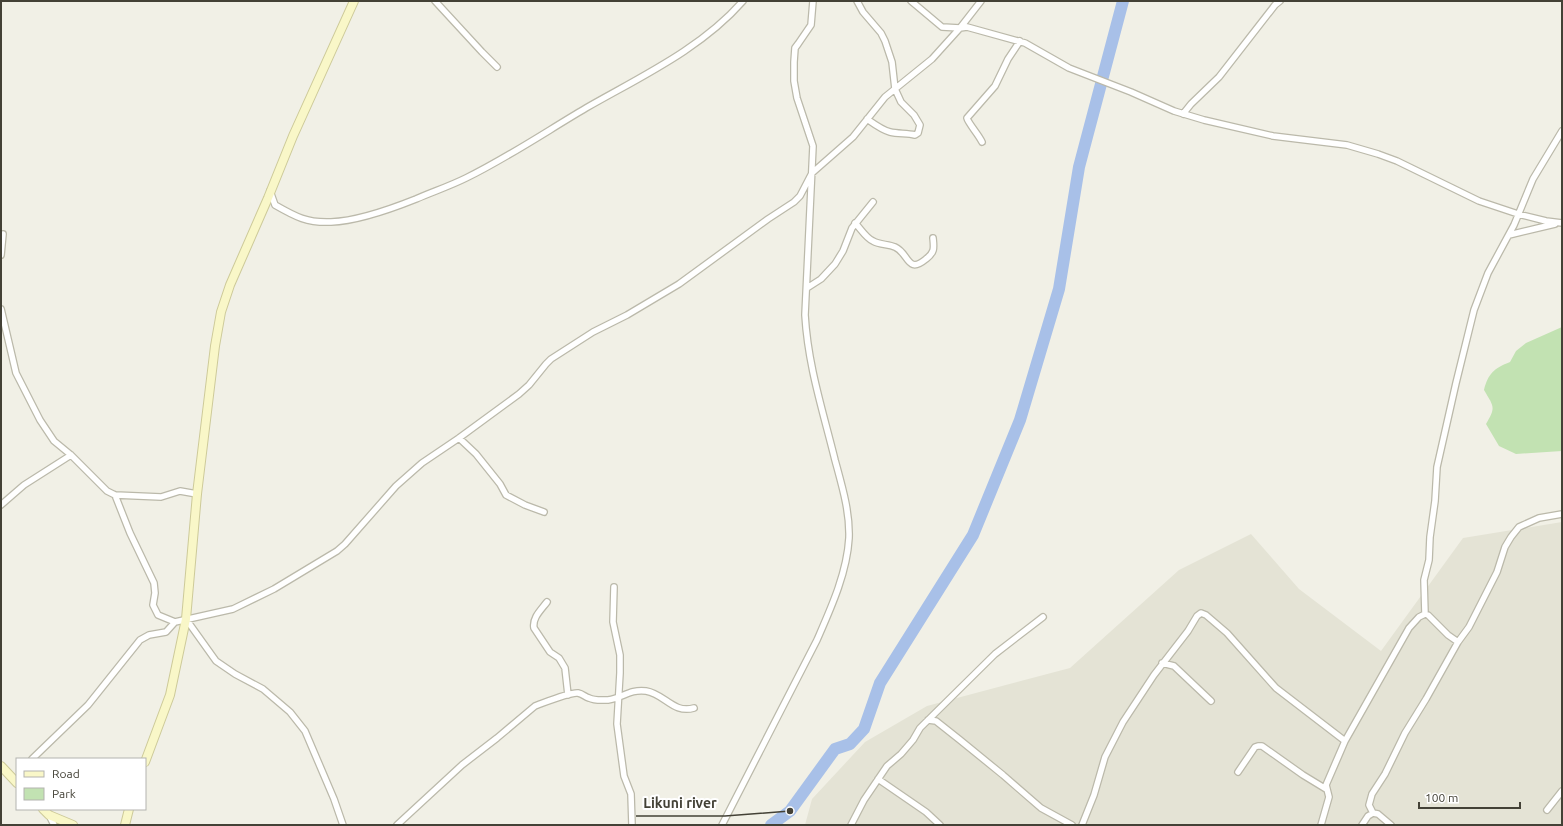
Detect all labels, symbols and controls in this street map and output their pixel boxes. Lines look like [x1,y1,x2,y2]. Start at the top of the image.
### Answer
legend [16,758,146,810]
text: Road [52,767,80,780]
scale bar [1419,784,1520,810]
text: Park [52,787,76,800]
callout: Likuni river [636,790,725,816]
text: 100 m [1425,791,1458,804]
text: Likuni river [643,795,717,811]

